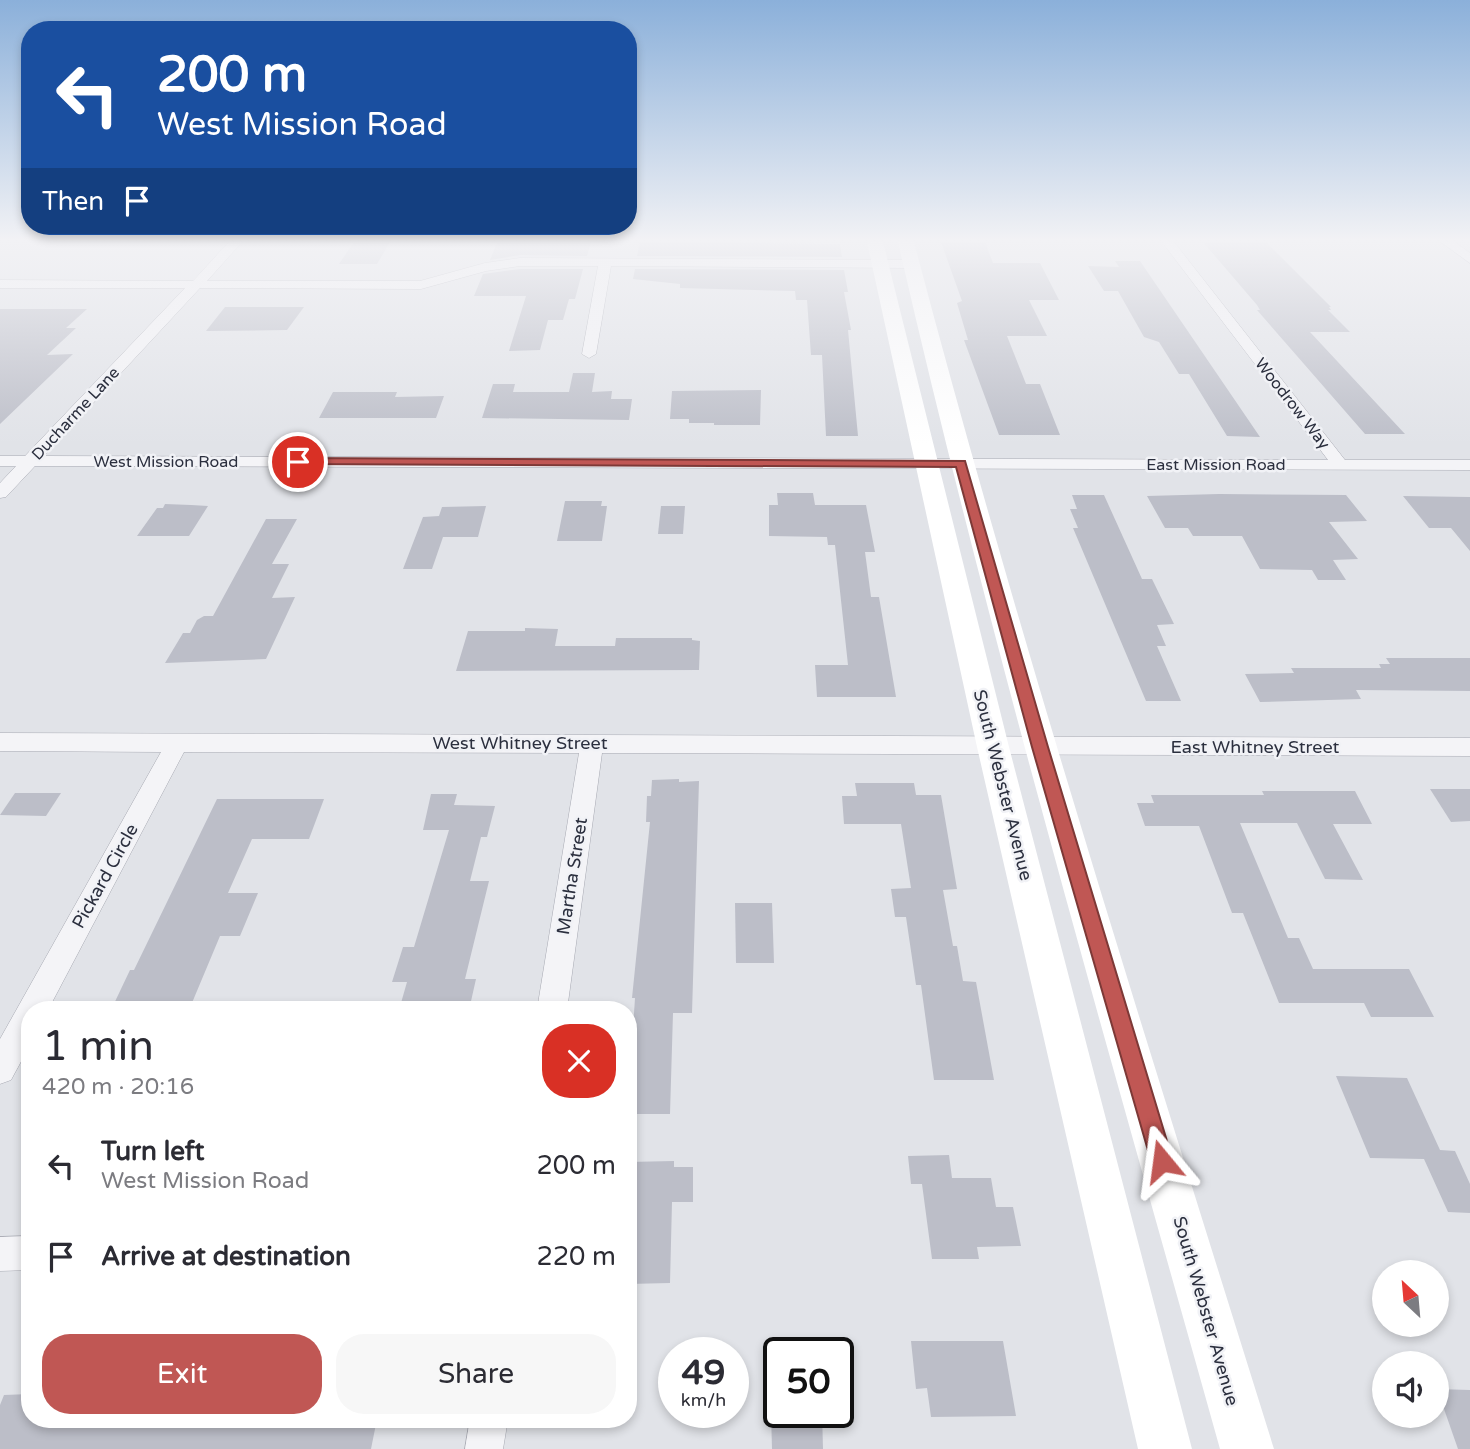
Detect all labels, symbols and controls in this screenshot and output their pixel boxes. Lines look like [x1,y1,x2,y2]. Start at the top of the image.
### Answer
text: 200 m [157,46,307,105]
icon: left [42,49,133,140]
text: West Mission Road [157,106,447,144]
icon: arrive [118,182,156,220]
text: Then [42,186,104,217]
street label: Woodrow Way [1250,354,1334,454]
street label: Ducharme Lane [28,363,124,464]
pin [268,432,328,492]
icon: arrive [279,443,317,481]
street label: West Mission Road [94,452,238,472]
street label: East Mission Road [1146,455,1286,475]
street label: South Webster Avenue [969,687,1037,883]
street label: West Whitney Street [432,732,608,754]
street label: East Whitney Street [1171,736,1340,758]
street label: Martha Street [552,816,592,936]
street label: Pickard Circle [67,820,143,932]
text: 1 min [42,1021,154,1072]
button: close [542,1024,616,1098]
text: 420 m · 20:16 [42,1073,194,1101]
position arrow [1125,1124,1199,1198]
text: Turn left [101,1136,204,1167]
icon: left [42,1147,80,1185]
text: 200 m [536,1150,616,1181]
text: West Mission Road [101,1167,309,1195]
street label: South Webster Avenue [1168,1214,1244,1408]
icon: arrive [42,1238,80,1276]
text: Arrive at destination [101,1241,351,1272]
text: 220 m [536,1241,616,1272]
north arrow [1372,1260,1449,1337]
map controls [1372,1260,1449,1428]
button: Exit [42,1334,322,1414]
button: Share [336,1334,616,1414]
speed limit sign: 50 [763,1337,854,1428]
button: sound [1372,1351,1449,1428]
text: 49 [682,1352,725,1394]
text: km/h [681,1389,726,1411]

